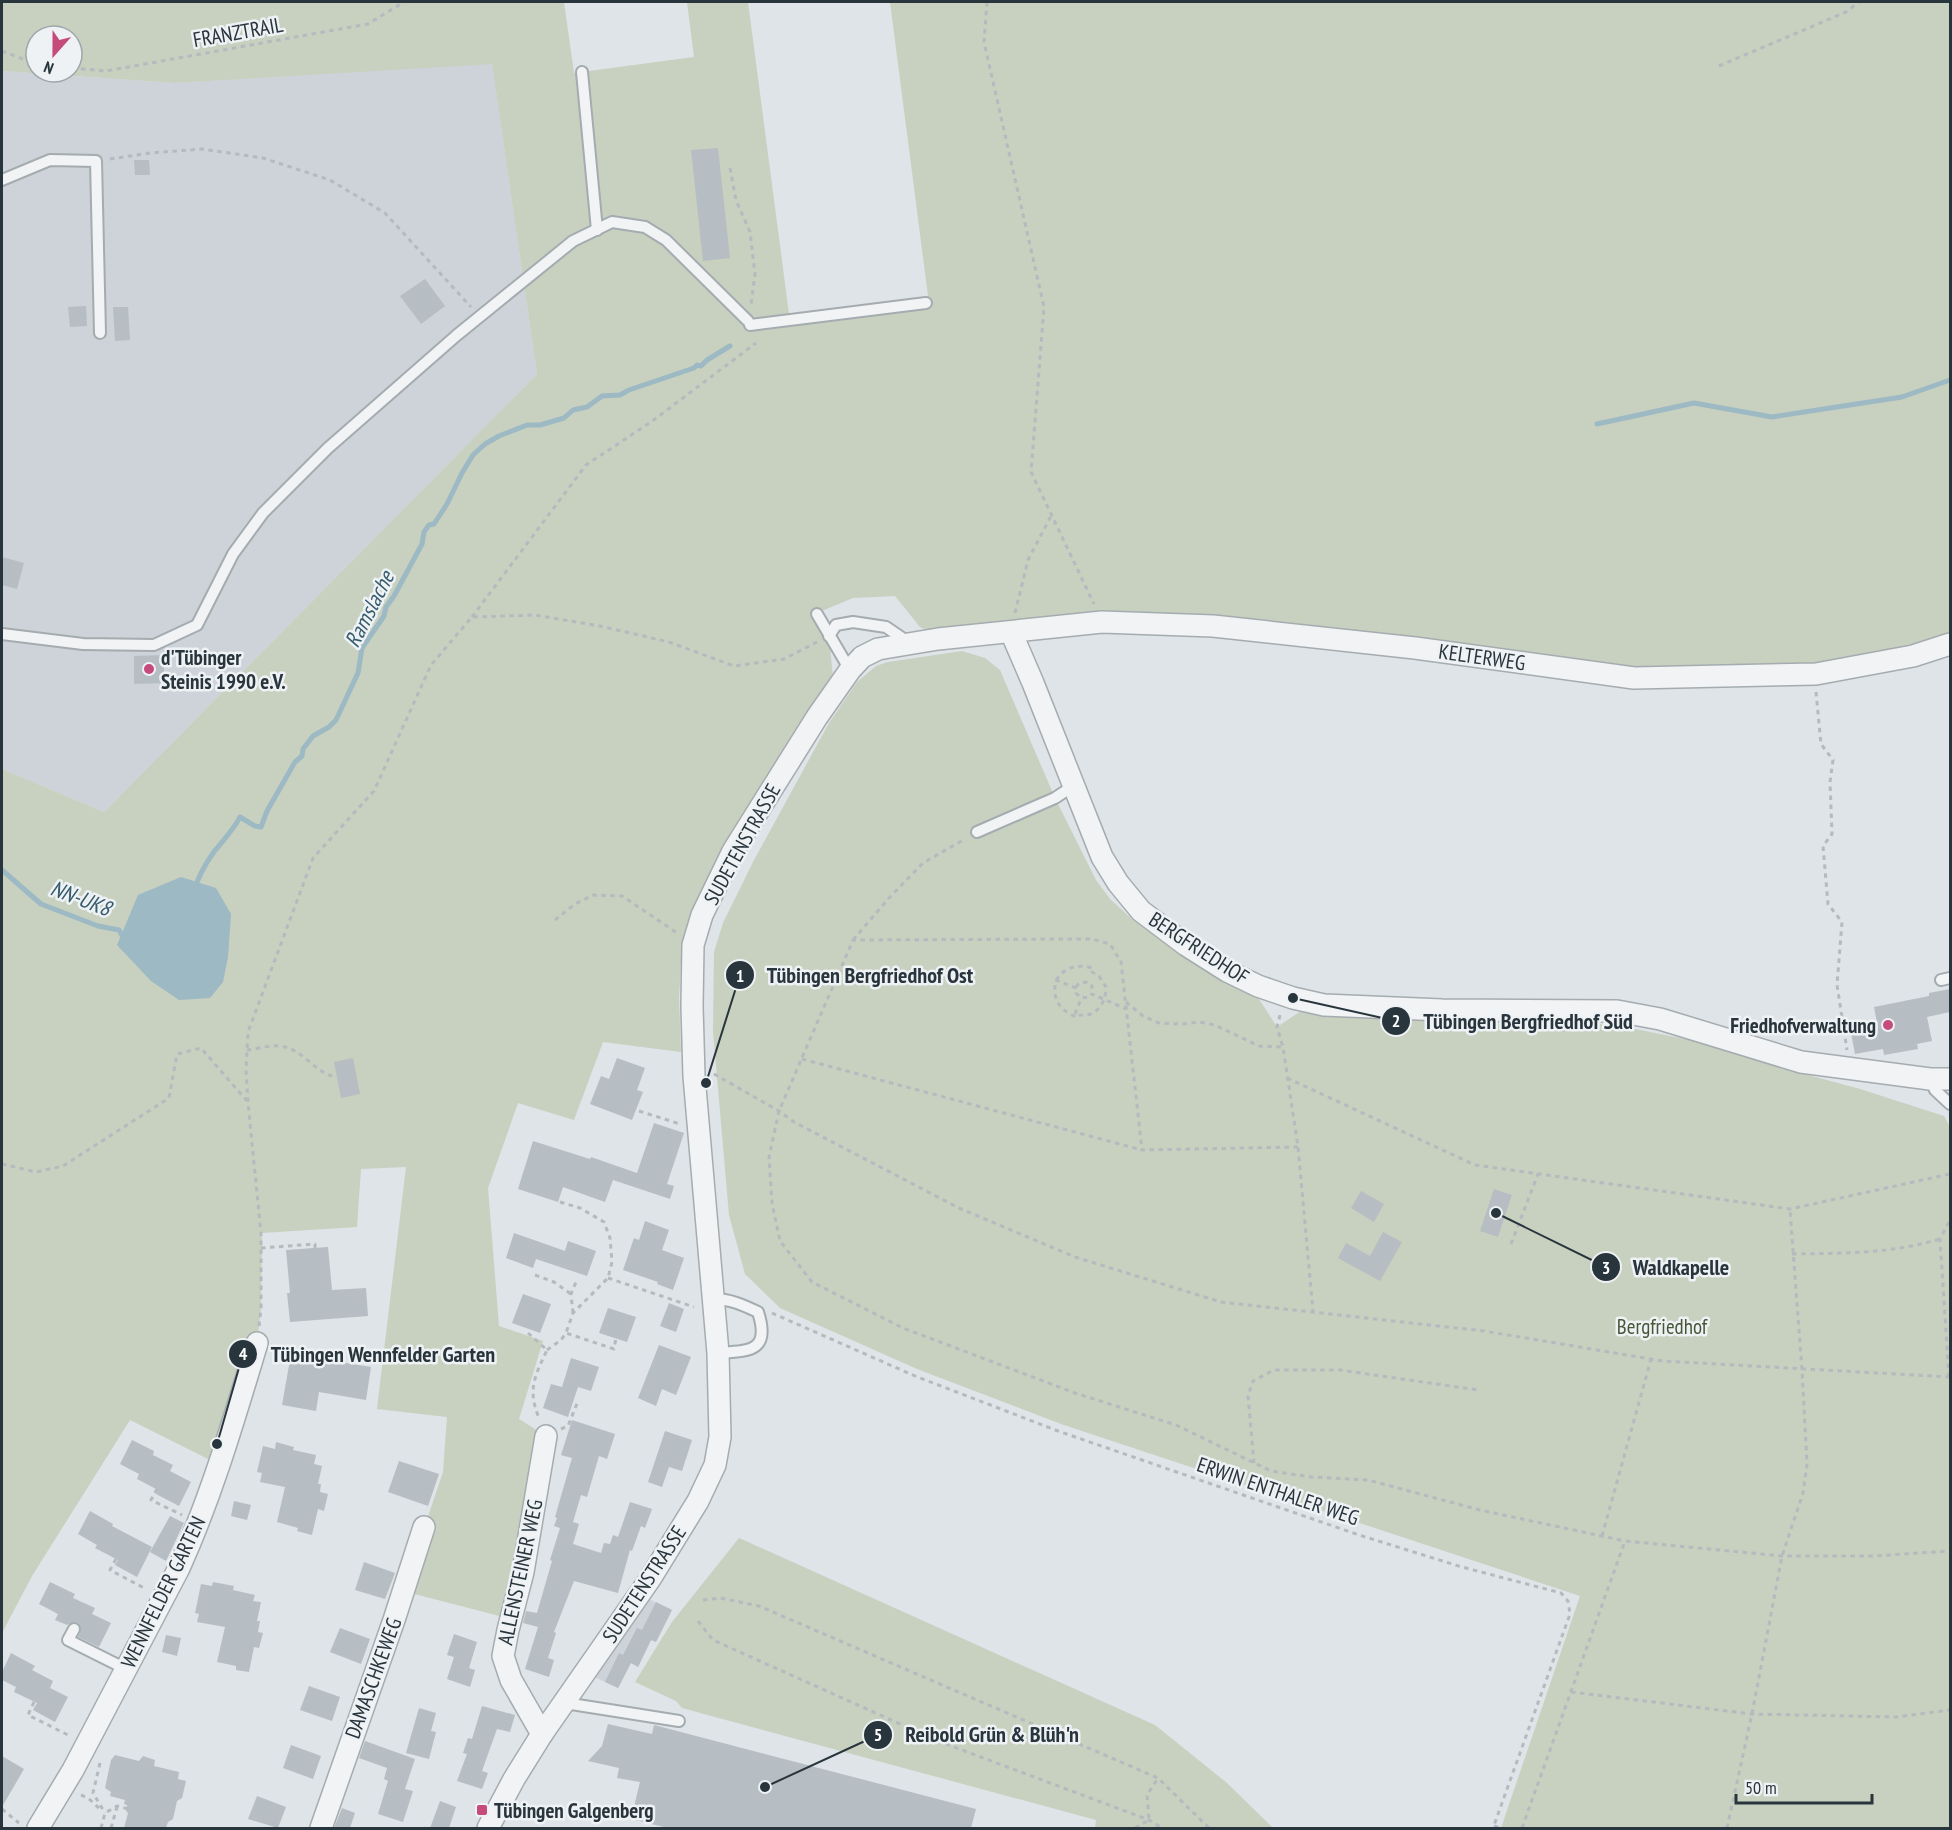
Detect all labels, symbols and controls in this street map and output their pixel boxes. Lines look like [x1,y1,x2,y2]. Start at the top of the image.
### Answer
street label: FRANZTRAIL [191,11,285,53]
north arrow [24,24,84,84]
text: N [41,57,56,79]
water label: Ramslache [338,565,401,652]
street label: KELTERWEG [1437,638,1527,676]
place label: d'Tübinger Steinis 1990 e.V. [161,644,286,695]
marker: d'Tübinger Steinis 1990 e.V. [142,662,156,676]
street label: SUDETENSTRASSE [698,779,786,909]
water label: NN-UK8 [47,874,117,923]
street label: BERGFRIEDHOF [1144,906,1254,990]
callout: Tübingen Bergfriedhof Ost [725,955,986,995]
text: Tübingen Bergfriedhof Ost [767,961,974,989]
text: 1 [736,964,744,987]
callout: Tübingen Bergfriedhof Süd [1381,1001,1644,1041]
text: Tübingen Bergfriedhof Süd [1423,1007,1633,1035]
text: 2 [1392,1009,1400,1032]
place label: Friedhofverwaltung [1730,1012,1876,1039]
marker: Friedhofverwaltung [1881,1018,1895,1032]
callout: Waldkapelle [1591,1247,1741,1287]
text: Waldkapelle [1632,1253,1729,1281]
text: 3 [1602,1256,1610,1279]
park label: Bergfriedhof [1617,1313,1708,1340]
callout: Tübingen Wennfelder Garten [228,1334,507,1374]
text: Tübingen Wennfelder Garten [271,1340,495,1368]
text: 4 [239,1342,248,1365]
street label: ERWIN ENTHALER WEG [1194,1451,1362,1531]
street label: ALLENSTEINER WEG [491,1497,549,1647]
street label: WENNFELDER GARTEN [115,1512,211,1672]
street label: SUDETENSTRASSE [596,1520,692,1648]
street label: DAMASCHKEWEG [339,1614,407,1742]
callout: Reibold Grün & Blüh'n [863,1715,1091,1755]
text: Reibold Grün & Blüh'n [905,1720,1079,1748]
text: 5 [874,1723,882,1746]
scale bar [1736,1767,1872,1805]
text: 50 m [1745,1776,1777,1799]
place label: Tübingen Galgenberg [494,1797,654,1824]
marker: Tübingen Galgenberg [475,1803,489,1817]

